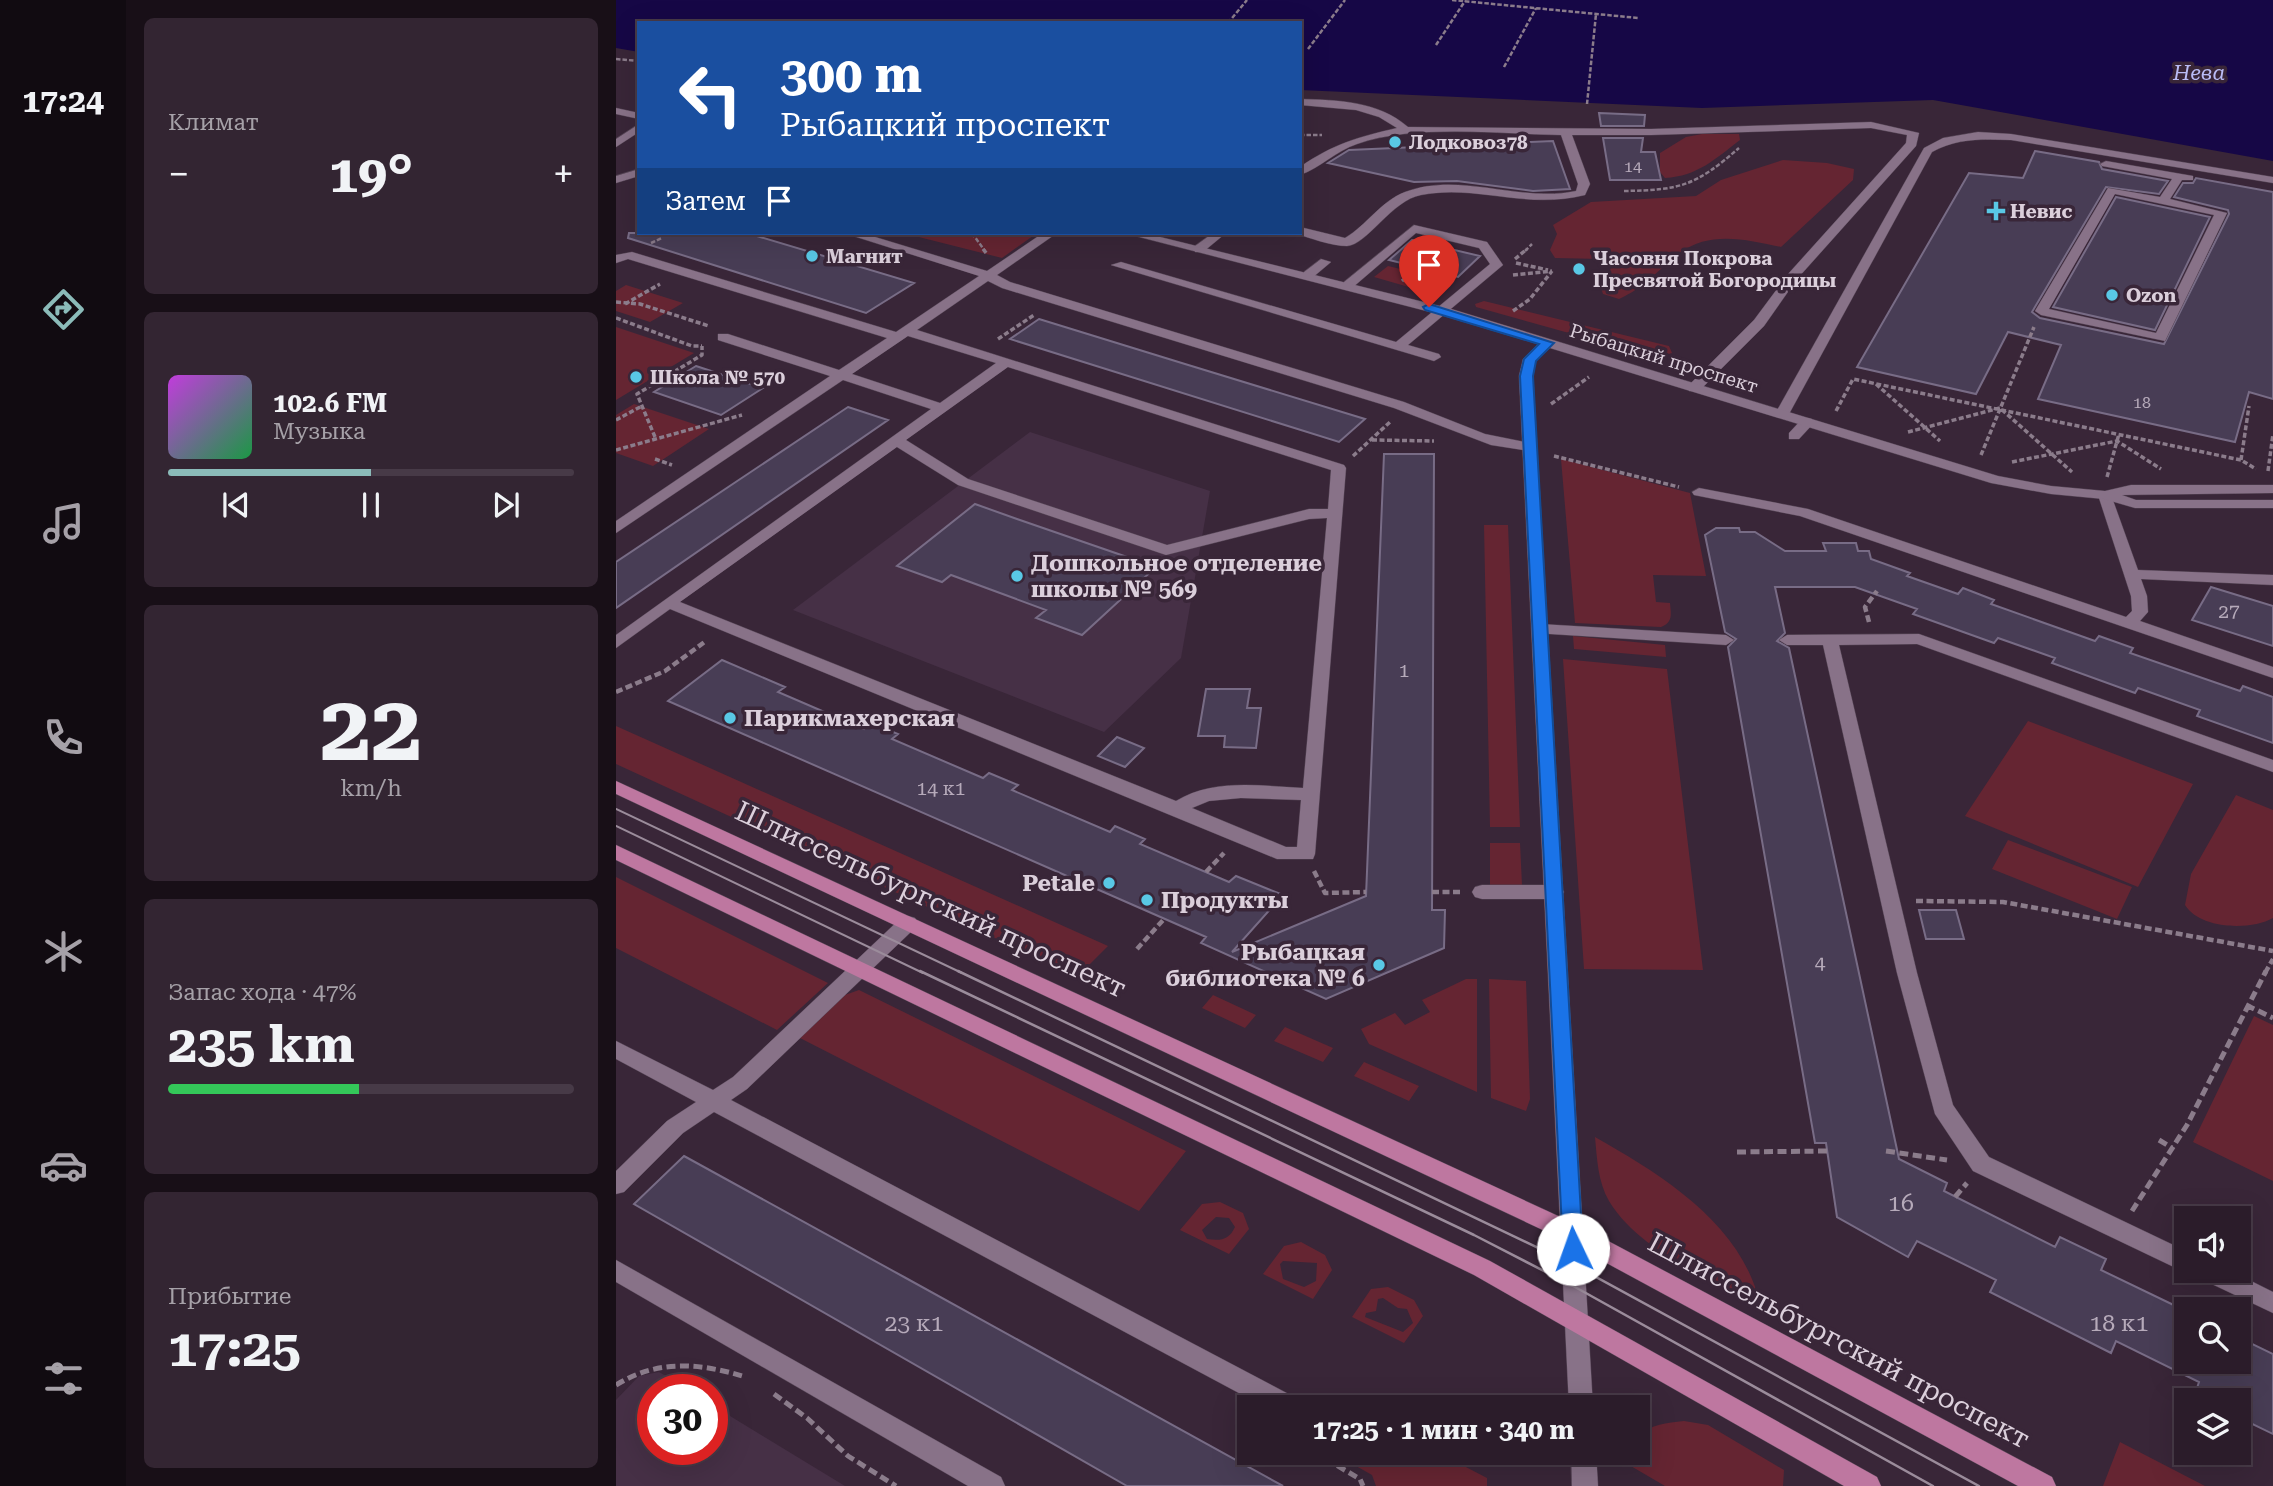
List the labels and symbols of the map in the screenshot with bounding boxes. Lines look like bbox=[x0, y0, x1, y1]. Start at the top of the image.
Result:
water label: Нева bbox=[2172, 61, 2225, 85]
place label: Лодковоз78 bbox=[1409, 131, 1528, 154]
marker: Лодковоз78 bbox=[1387, 134, 1403, 150]
house number: 14 bbox=[1624, 157, 1642, 176]
place label: Невис bbox=[2010, 200, 2073, 223]
marker: Невис bbox=[1988, 203, 2004, 219]
pin bbox=[1399, 235, 1459, 307]
place label: Магнит bbox=[826, 245, 903, 268]
place label: Часовня Покрова Пресвятой Богородицы bbox=[1593, 247, 1836, 292]
marker: Магнит bbox=[804, 248, 820, 264]
marker: Часовня Покрова Пресвятой Богородицы bbox=[1571, 261, 1587, 277]
place label: Ozon bbox=[2126, 284, 2176, 307]
marker: Ozon bbox=[2104, 287, 2120, 303]
street label: Рыбацкий проспект bbox=[1567, 319, 1761, 398]
place label: Школа № 570 bbox=[650, 366, 785, 389]
marker: Школа № 570 bbox=[628, 369, 644, 385]
house number: 18 bbox=[2133, 393, 2151, 412]
place label: Дошкольное отделение школы № 569 bbox=[1031, 550, 1322, 603]
marker: Дошкольное отделение школы № 569 bbox=[1009, 568, 1025, 584]
house number: 27 bbox=[2218, 600, 2240, 623]
house number: 1 bbox=[1399, 659, 1409, 682]
place label: Парикмахерская bbox=[744, 705, 955, 732]
marker: Парикмахерская bbox=[722, 710, 738, 726]
house number: 14 к1 bbox=[917, 777, 965, 800]
street label: Шлиссельбургский проспект bbox=[730, 794, 1131, 1005]
place label: Petale bbox=[1022, 870, 1095, 897]
marker: Petale bbox=[1101, 875, 1117, 891]
place label: Продукты bbox=[1161, 887, 1289, 914]
marker: Продукты bbox=[1139, 892, 1155, 908]
place label: Рыбацкая библиотека № 6 bbox=[1165, 939, 1365, 992]
house number: 4 bbox=[1815, 951, 1826, 974]
marker: Рыбацкая библиотека № 6 bbox=[1371, 957, 1387, 973]
house number: 16 bbox=[1888, 1190, 1914, 1217]
position arrow bbox=[1536, 1212, 1610, 1286]
street label: Шлиссельбургский проспект bbox=[1642, 1226, 2035, 1455]
house number: 23 к1 bbox=[884, 1310, 944, 1337]
house number: 18 к1 bbox=[2089, 1310, 2149, 1337]
speed limit sign: 30 bbox=[637, 1374, 728, 1465]

